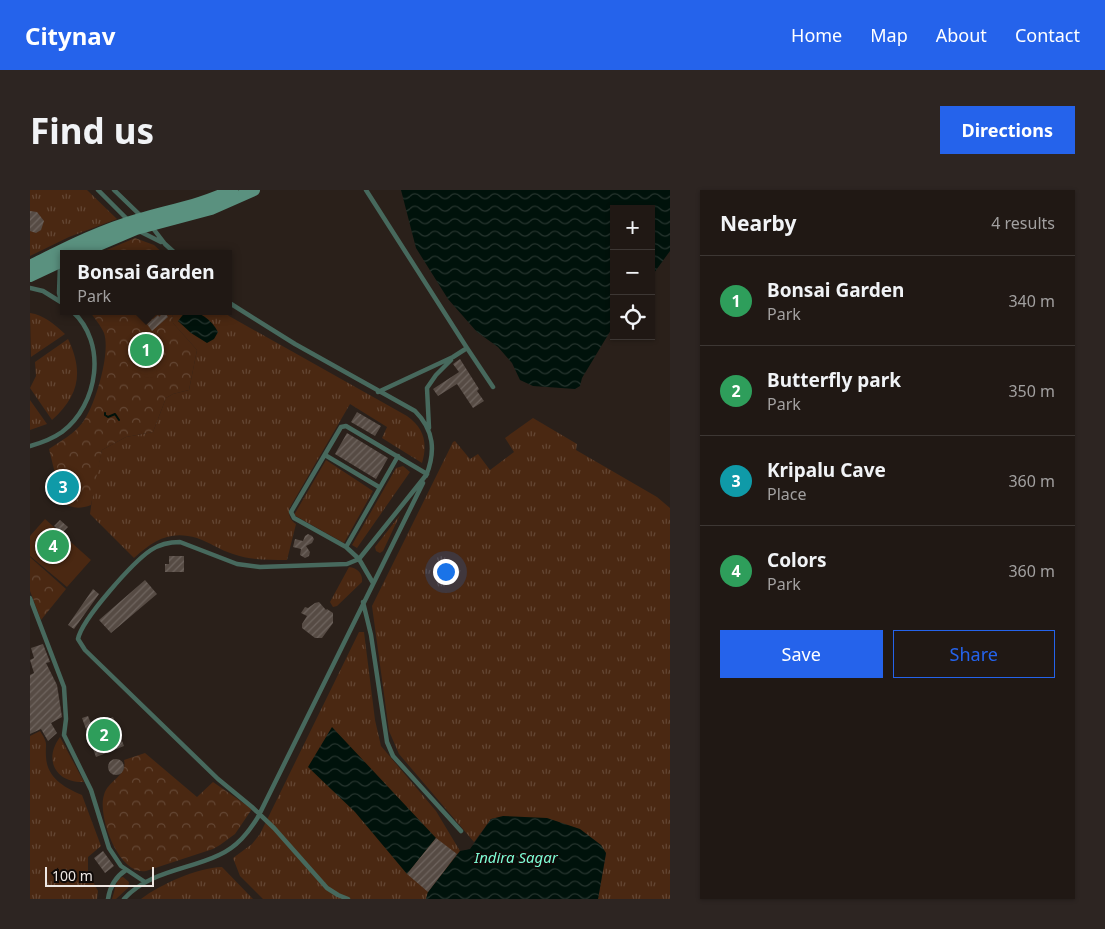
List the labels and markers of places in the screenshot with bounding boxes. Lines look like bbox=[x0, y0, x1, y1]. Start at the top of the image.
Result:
pin: 1 bbox=[130, 331, 162, 369]
pin: 3 bbox=[47, 468, 79, 506]
pin: 4 bbox=[37, 527, 69, 565]
pin: 2 bbox=[88, 716, 120, 754]

